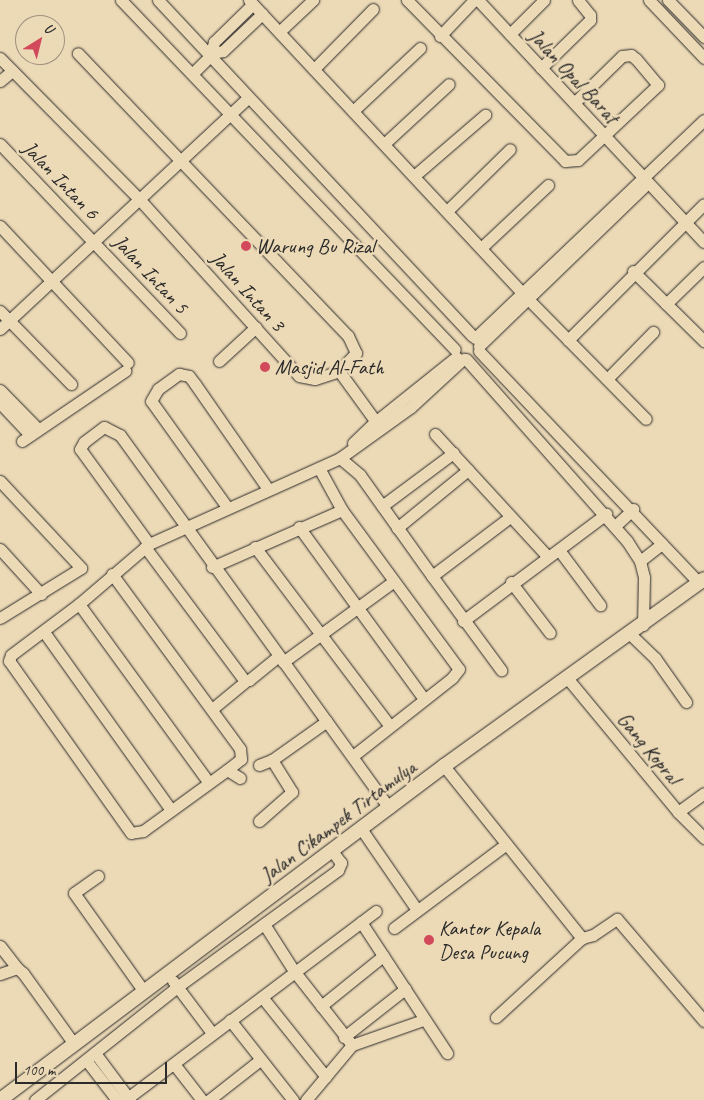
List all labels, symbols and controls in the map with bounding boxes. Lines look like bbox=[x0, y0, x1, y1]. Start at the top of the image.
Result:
north arrow bbox=[15, 15, 65, 65]
text: U bbox=[41, 19, 56, 37]
street label: Jalan Opal Barat bbox=[523, 23, 625, 129]
street label: Jalan Intan 6 bbox=[17, 135, 105, 225]
street label: Jalan Intan 5 bbox=[108, 229, 194, 319]
place label: Warung Bu Rizal bbox=[256, 233, 375, 259]
marker: Warung Bu Rizal bbox=[240, 240, 252, 252]
street label: Jalan Intan 3 bbox=[205, 246, 291, 336]
place label: Masjid Al-Fath bbox=[275, 354, 384, 380]
marker: Masjid Al-Fath bbox=[259, 361, 271, 373]
street label: Gang Kopral bbox=[612, 707, 686, 789]
street label: Jalan Cikampek Tirtamulya bbox=[255, 754, 421, 888]
place label: Kantor Kepala Desa Pucung bbox=[439, 915, 539, 965]
marker: Kantor Kepala Desa Pucung bbox=[423, 934, 435, 946]
scale bar bbox=[18, 1052, 170, 1084]
text: 100 m bbox=[23, 1061, 55, 1080]

